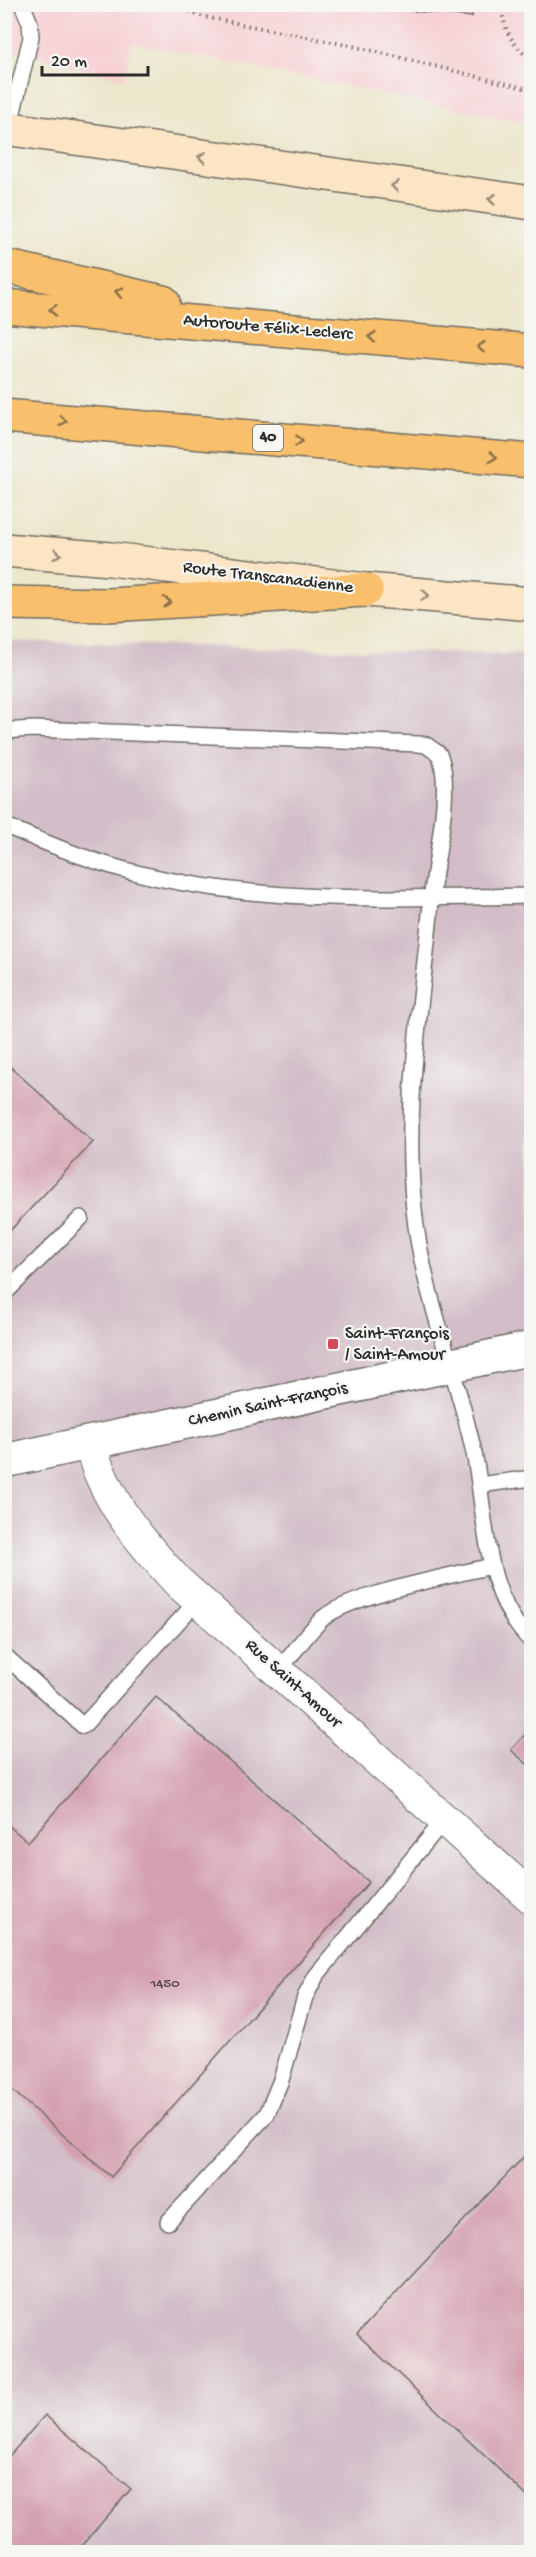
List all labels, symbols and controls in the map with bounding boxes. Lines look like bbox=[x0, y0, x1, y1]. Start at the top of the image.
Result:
scale bar bbox=[42, 39, 148, 77]
text: 20 m bbox=[51, 52, 87, 73]
one-way arrow bbox=[198, 152, 207, 164]
one-way arrow bbox=[391, 180, 400, 192]
one-way arrow bbox=[488, 193, 497, 206]
one-way arrow bbox=[114, 287, 124, 300]
one-way arrow bbox=[48, 304, 57, 317]
street label: Autoroute Félix-Leclerc bbox=[182, 310, 354, 346]
one-way arrow bbox=[368, 331, 377, 344]
one-way arrow bbox=[477, 340, 486, 353]
one-way arrow bbox=[58, 414, 67, 427]
road number: 40 bbox=[253, 425, 283, 451]
one-way arrow bbox=[294, 434, 304, 447]
one-way arrow bbox=[489, 450, 498, 463]
one-way arrow bbox=[53, 548, 62, 561]
street label: Route Transcanadienne bbox=[182, 557, 355, 599]
one-way arrow bbox=[420, 588, 429, 601]
one-way arrow bbox=[162, 596, 171, 609]
place label: Saint-François / Saint-Amour bbox=[345, 1324, 450, 1366]
marker: Saint-François / Saint-Amour bbox=[326, 1337, 340, 1351]
street label: Chemin Saint-François bbox=[187, 1378, 351, 1432]
street label: Rue Saint-Amour bbox=[240, 1635, 347, 1734]
house number: 1450 bbox=[149, 1975, 180, 1993]

